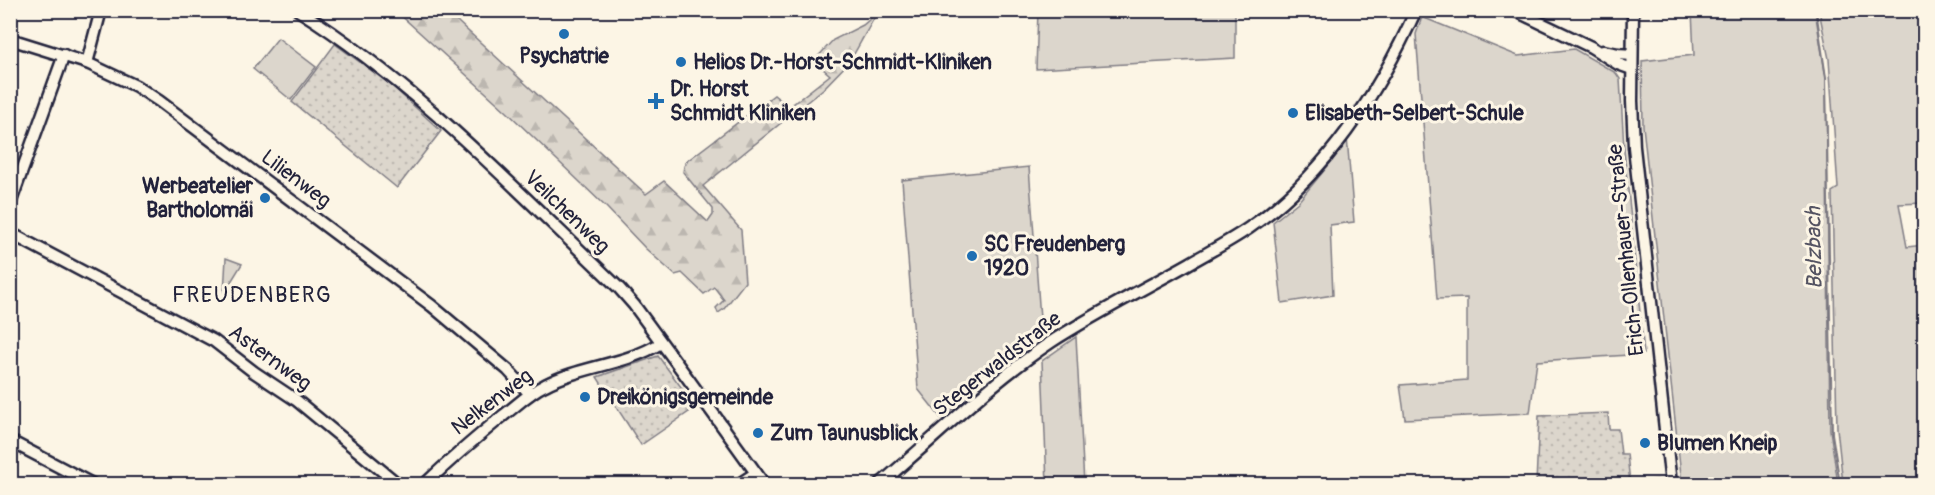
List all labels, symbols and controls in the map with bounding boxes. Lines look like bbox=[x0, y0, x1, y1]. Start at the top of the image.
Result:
marker: Psychatrie bbox=[557, 27, 571, 41]
place label: Psychatrie bbox=[519, 43, 609, 70]
place label: Helios Dr.-Horst-Schmidt-Kliniken bbox=[693, 49, 992, 76]
marker: Helios Dr.-Horst-Schmidt-Kliniken bbox=[674, 55, 688, 69]
place label: Dr. Horst Schmidt Kliniken bbox=[670, 76, 816, 127]
marker: Dr. Horst Schmidt Kliniken bbox=[647, 92, 665, 110]
place label: Elisabeth-Selbert-Schule bbox=[1305, 100, 1524, 127]
marker: Elisabeth-Selbert-Schule bbox=[1286, 106, 1300, 120]
street label: Erich-Ollenhauer-Straße bbox=[1601, 142, 1651, 357]
street label: Lilienweg bbox=[255, 144, 337, 214]
street label: Veilchenweg bbox=[518, 164, 616, 260]
place label: Werbeatelier Bartholomäi bbox=[142, 173, 253, 224]
marker: Werbeatelier Bartholomäi bbox=[258, 191, 272, 205]
water label: Belzbach bbox=[1799, 205, 1829, 290]
place label: SC Freudenberg 1920 bbox=[984, 231, 1126, 282]
marker: SC Freudenberg 1920 bbox=[965, 249, 979, 263]
district label: FREUDENBERG bbox=[172, 281, 332, 309]
street label: Stegerwaldstraße bbox=[927, 305, 1067, 423]
street label: Asternweg bbox=[223, 319, 317, 397]
street label: Nelkenweg bbox=[446, 363, 538, 441]
place label: Dreikönigsgemeinde bbox=[597, 384, 774, 411]
marker: Dreikönigsgemeinde bbox=[578, 390, 592, 404]
place label: Zum Taunusblick bbox=[770, 420, 918, 447]
marker: Zum Taunusblick bbox=[751, 426, 765, 440]
place label: Blumen Kneip bbox=[1657, 430, 1777, 457]
marker: Blumen Kneip bbox=[1638, 436, 1652, 450]

